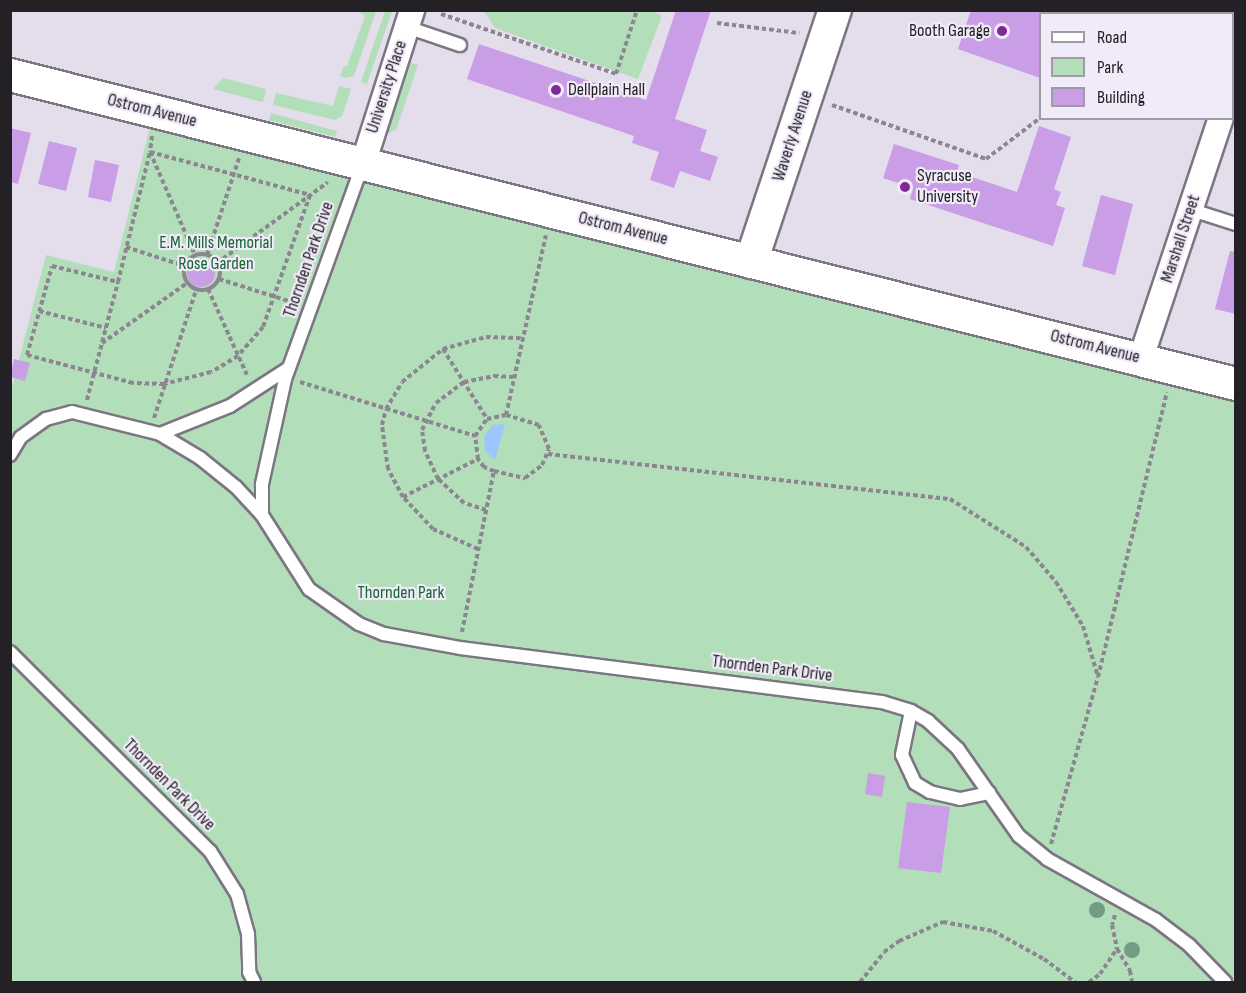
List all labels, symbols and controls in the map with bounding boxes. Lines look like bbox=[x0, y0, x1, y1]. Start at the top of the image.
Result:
legend bbox=[1039, 12, 1234, 120]
place label: Booth Garage bbox=[909, 20, 990, 42]
marker: Booth Garage bbox=[995, 24, 1009, 38]
text: Road bbox=[1097, 27, 1127, 48]
street label: University Place bbox=[362, 38, 412, 136]
text: Park bbox=[1097, 57, 1123, 78]
place label: Dellplain Hall bbox=[568, 79, 645, 101]
marker: Dellplain Hall bbox=[549, 83, 563, 97]
text: Building bbox=[1097, 87, 1145, 108]
street label: Waverly Avenue bbox=[768, 88, 818, 184]
street label: Ostrom Avenue bbox=[105, 89, 199, 133]
place label: Syracuse University bbox=[917, 166, 978, 208]
marker: Syracuse University bbox=[898, 180, 912, 194]
street label: Marshall Street bbox=[1157, 192, 1205, 286]
street label: Thornden Park Drive bbox=[279, 199, 339, 321]
street label: Ostrom Avenue bbox=[576, 207, 670, 251]
park label: E.M. Mills Memorial Rose Garden bbox=[159, 233, 273, 276]
street label: Ostrom Avenue bbox=[1048, 325, 1142, 369]
park label: Thornden Park bbox=[358, 582, 444, 604]
street label: Thornden Park Drive bbox=[711, 651, 833, 687]
street label: Thornden Park Drive bbox=[119, 735, 219, 835]

